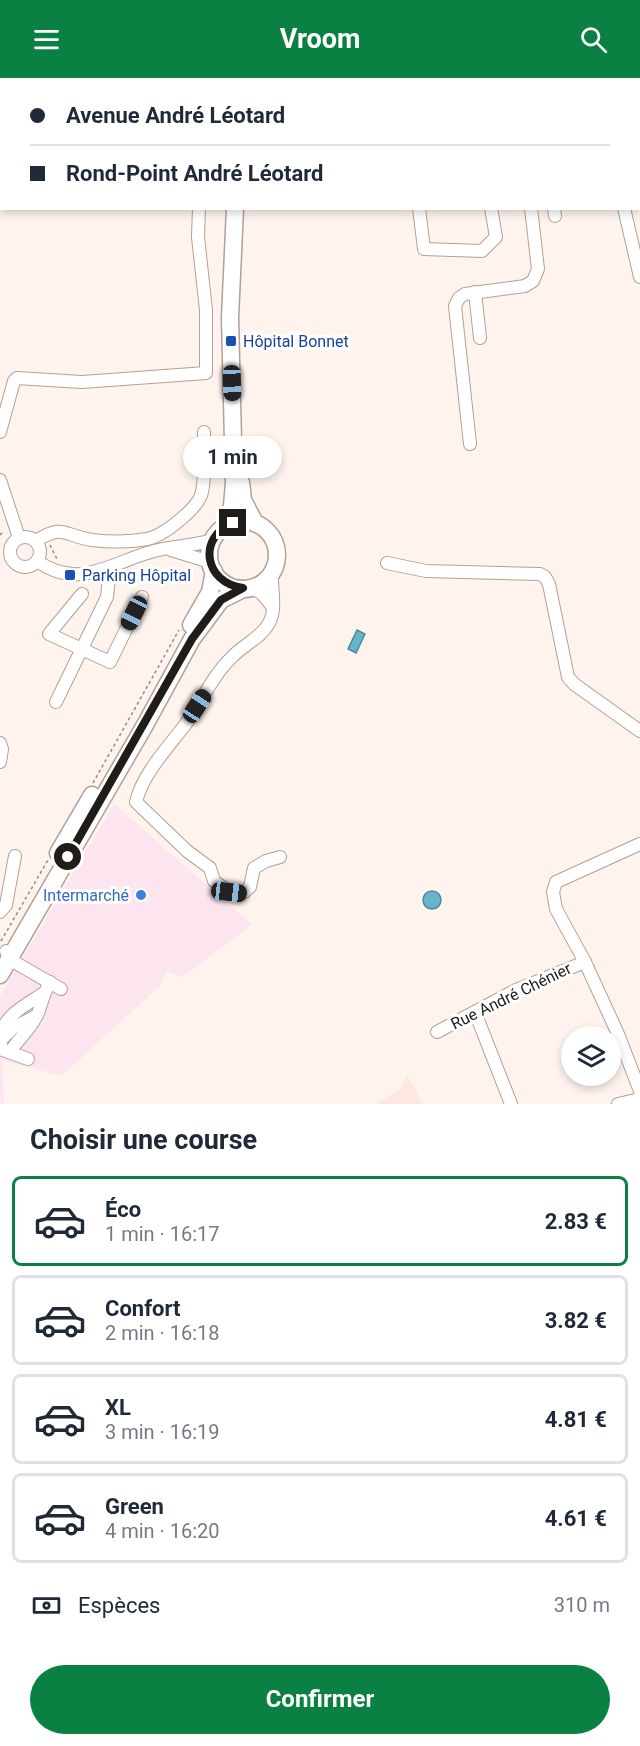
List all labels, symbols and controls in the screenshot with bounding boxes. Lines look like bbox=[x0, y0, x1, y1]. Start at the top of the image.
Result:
icon: menu bbox=[30, 23, 63, 56]
text: Vroom bbox=[280, 23, 360, 55]
icon: search bbox=[577, 23, 610, 56]
text: Avenue André Léotard bbox=[66, 103, 285, 128]
text: Rond-Point André Léotard bbox=[66, 161, 323, 186]
place label: Hôpital Bonnet bbox=[243, 332, 349, 351]
marker: Hôpital Bonnet bbox=[224, 334, 238, 348]
car bbox=[222, 365, 242, 401]
callout: 1 min bbox=[184, 436, 282, 478]
text: 1 min bbox=[207, 445, 258, 469]
route end bbox=[219, 509, 246, 536]
place label: Parking Hôpital bbox=[82, 566, 191, 585]
marker: Parking Hôpital bbox=[63, 568, 77, 582]
car bbox=[118, 593, 150, 633]
car bbox=[180, 686, 214, 726]
route start bbox=[54, 843, 81, 870]
car bbox=[210, 881, 248, 903]
place label: Intermarché bbox=[43, 886, 129, 905]
marker: Intermarché bbox=[134, 888, 148, 902]
street label: Rue André Chénier bbox=[448, 958, 575, 1033]
map controls bbox=[561, 1026, 621, 1086]
button: layers bbox=[561, 1026, 621, 1086]
text: Choisir une course bbox=[30, 1124, 257, 1156]
icon: car bbox=[33, 1194, 87, 1248]
text: Éco bbox=[105, 1197, 141, 1222]
text: 2.83 € bbox=[545, 1209, 607, 1234]
text: 1 min · 16:17 bbox=[105, 1222, 220, 1246]
icon: car bbox=[33, 1293, 87, 1347]
text: Confort bbox=[105, 1296, 180, 1321]
text: 3.82 € bbox=[545, 1308, 607, 1333]
text: 2 min · 16:18 bbox=[105, 1321, 220, 1345]
icon: car bbox=[33, 1392, 87, 1446]
text: XL bbox=[105, 1395, 131, 1420]
text: 4.81 € bbox=[545, 1407, 607, 1432]
text: 3 min · 16:19 bbox=[105, 1420, 220, 1444]
icon: car bbox=[33, 1491, 87, 1545]
text: Green bbox=[105, 1494, 164, 1519]
text: 4.61 € bbox=[545, 1506, 607, 1531]
text: 4 min · 16:20 bbox=[105, 1519, 220, 1543]
icon: cash bbox=[30, 1589, 63, 1622]
text: Espèces bbox=[78, 1593, 160, 1618]
text: 310 m bbox=[554, 1593, 610, 1617]
button: Confirmer bbox=[30, 1665, 610, 1734]

